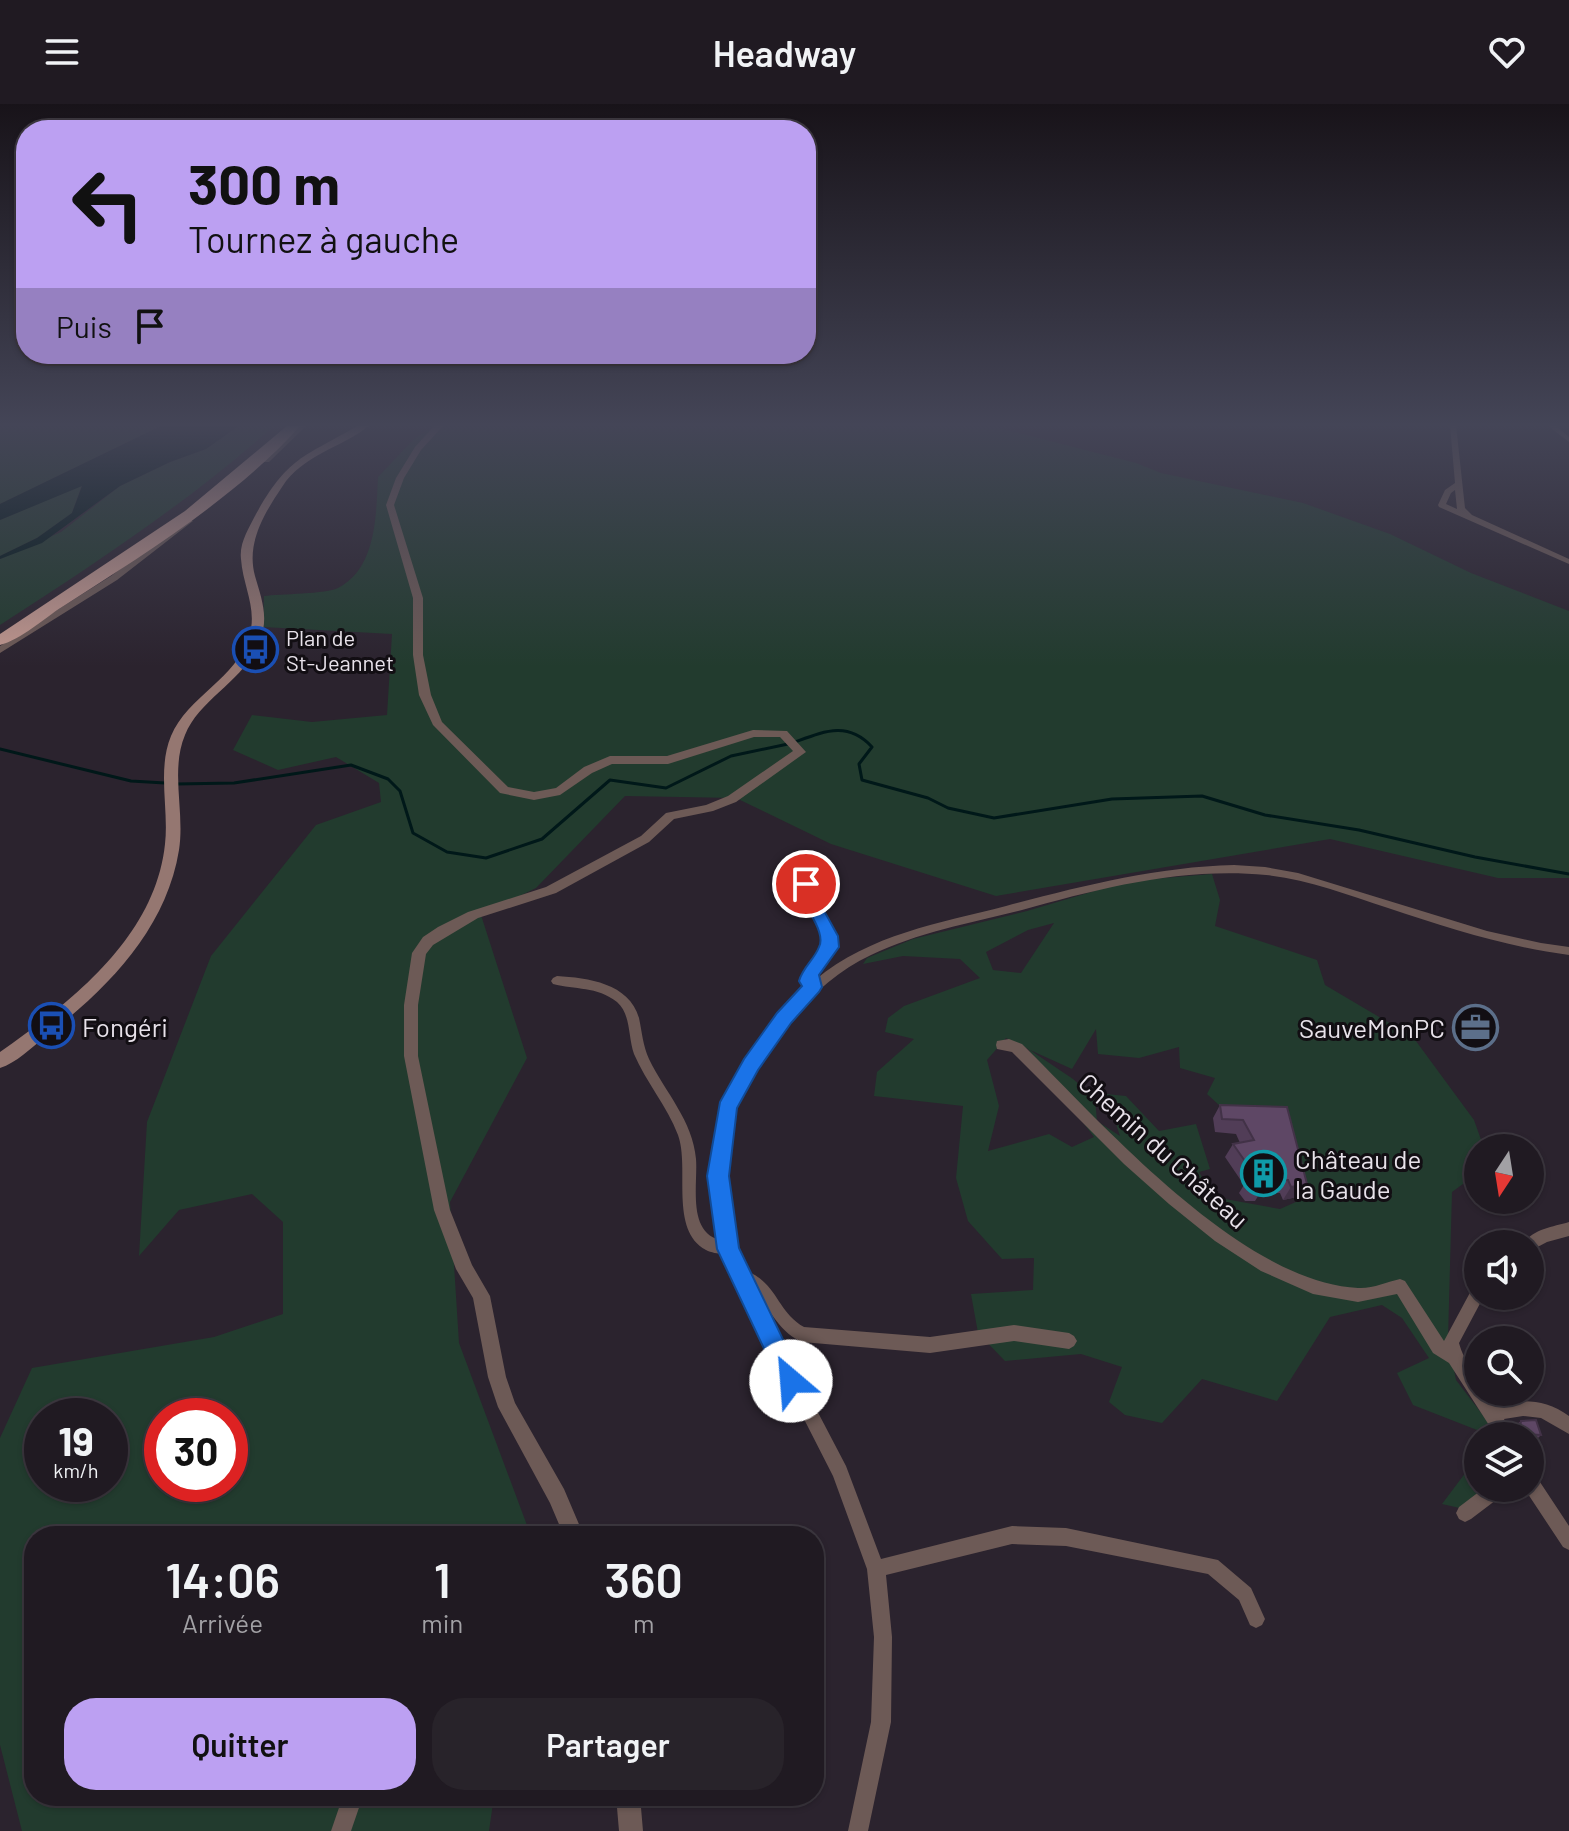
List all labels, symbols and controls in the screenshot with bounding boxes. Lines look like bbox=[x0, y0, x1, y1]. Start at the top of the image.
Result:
icon: menu bbox=[40, 30, 84, 74]
icon: heart bbox=[1485, 30, 1529, 74]
text: Headway bbox=[713, 31, 856, 74]
text: 300 m bbox=[188, 149, 340, 216]
icon: left bbox=[56, 152, 160, 256]
text: Tournez à gauche bbox=[188, 217, 459, 260]
icon: arrive bbox=[128, 304, 172, 348]
text: Puis bbox=[56, 308, 112, 344]
place label: Plan de St-Jeannet bbox=[286, 624, 394, 675]
bus stop icon: Plan de St-Jeannet bbox=[231, 626, 279, 674]
pin bbox=[772, 850, 840, 918]
icon: arrive bbox=[784, 862, 828, 906]
bus stop icon: Fongéri bbox=[27, 1002, 75, 1050]
office icon: SauveMonPC bbox=[1452, 1003, 1500, 1051]
place label: Fongéri bbox=[82, 1011, 168, 1042]
place label: SauveMonPC bbox=[1299, 1012, 1445, 1043]
street label: Chemin du Château bbox=[1073, 1066, 1255, 1234]
north arrow bbox=[1464, 1134, 1544, 1214]
map controls bbox=[1464, 1134, 1544, 1502]
place label: Château de la Gaude bbox=[1295, 1143, 1421, 1204]
building icon: Château de la Gaude bbox=[1240, 1149, 1288, 1197]
button: sound bbox=[1464, 1230, 1544, 1310]
button: search bbox=[1464, 1326, 1544, 1406]
position arrow bbox=[749, 1339, 833, 1423]
speed limit sign: 30 bbox=[144, 1398, 248, 1502]
text: 19 bbox=[58, 1416, 94, 1464]
button: layers bbox=[1464, 1422, 1544, 1502]
text: km/h bbox=[53, 1458, 99, 1482]
text: 14:06 bbox=[165, 1550, 280, 1608]
text: 1 bbox=[434, 1550, 451, 1608]
text: 360 bbox=[605, 1550, 683, 1608]
text: Arrivée bbox=[182, 1607, 263, 1638]
text: min bbox=[421, 1607, 463, 1638]
text: m bbox=[633, 1607, 654, 1638]
button: Quitter bbox=[64, 1698, 416, 1790]
button: Partager bbox=[432, 1698, 784, 1790]

